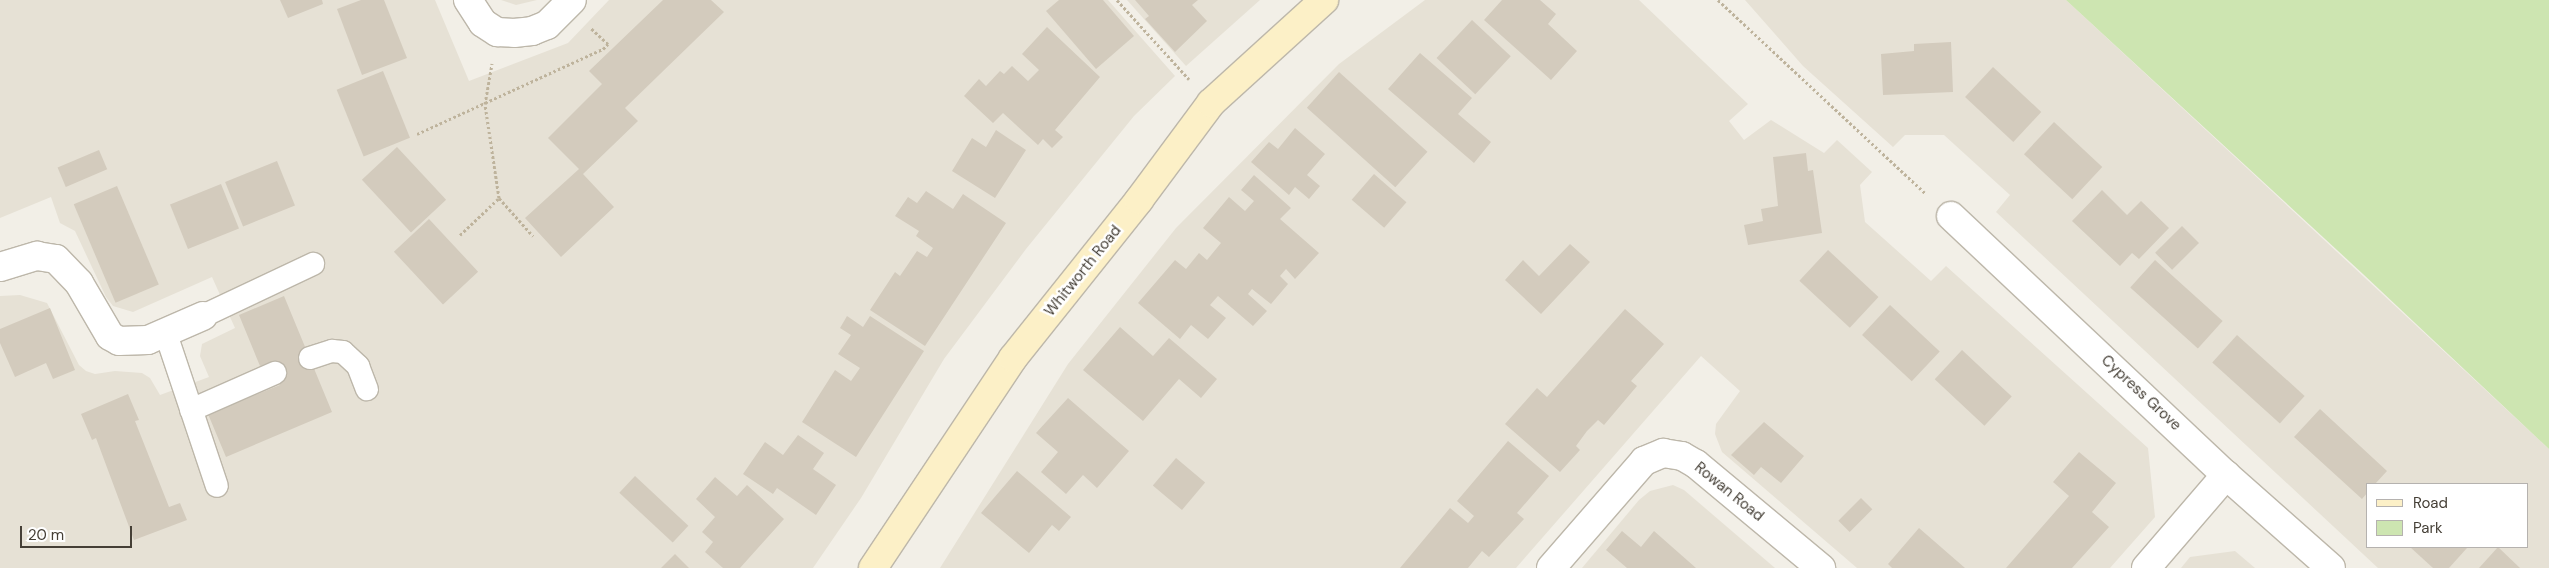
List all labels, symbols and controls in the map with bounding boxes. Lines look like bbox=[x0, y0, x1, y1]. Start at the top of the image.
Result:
street label: Whitworth Road bbox=[1041, 222, 1125, 320]
street label: Cypress Grove bbox=[2097, 351, 2185, 435]
street label: Rowan Road bbox=[1691, 459, 1767, 525]
legend bbox=[2366, 483, 2529, 548]
text: Road bbox=[2413, 493, 2448, 513]
scale bar bbox=[22, 516, 135, 548]
text: Park bbox=[2413, 518, 2443, 538]
text: 20 m bbox=[28, 525, 64, 545]

